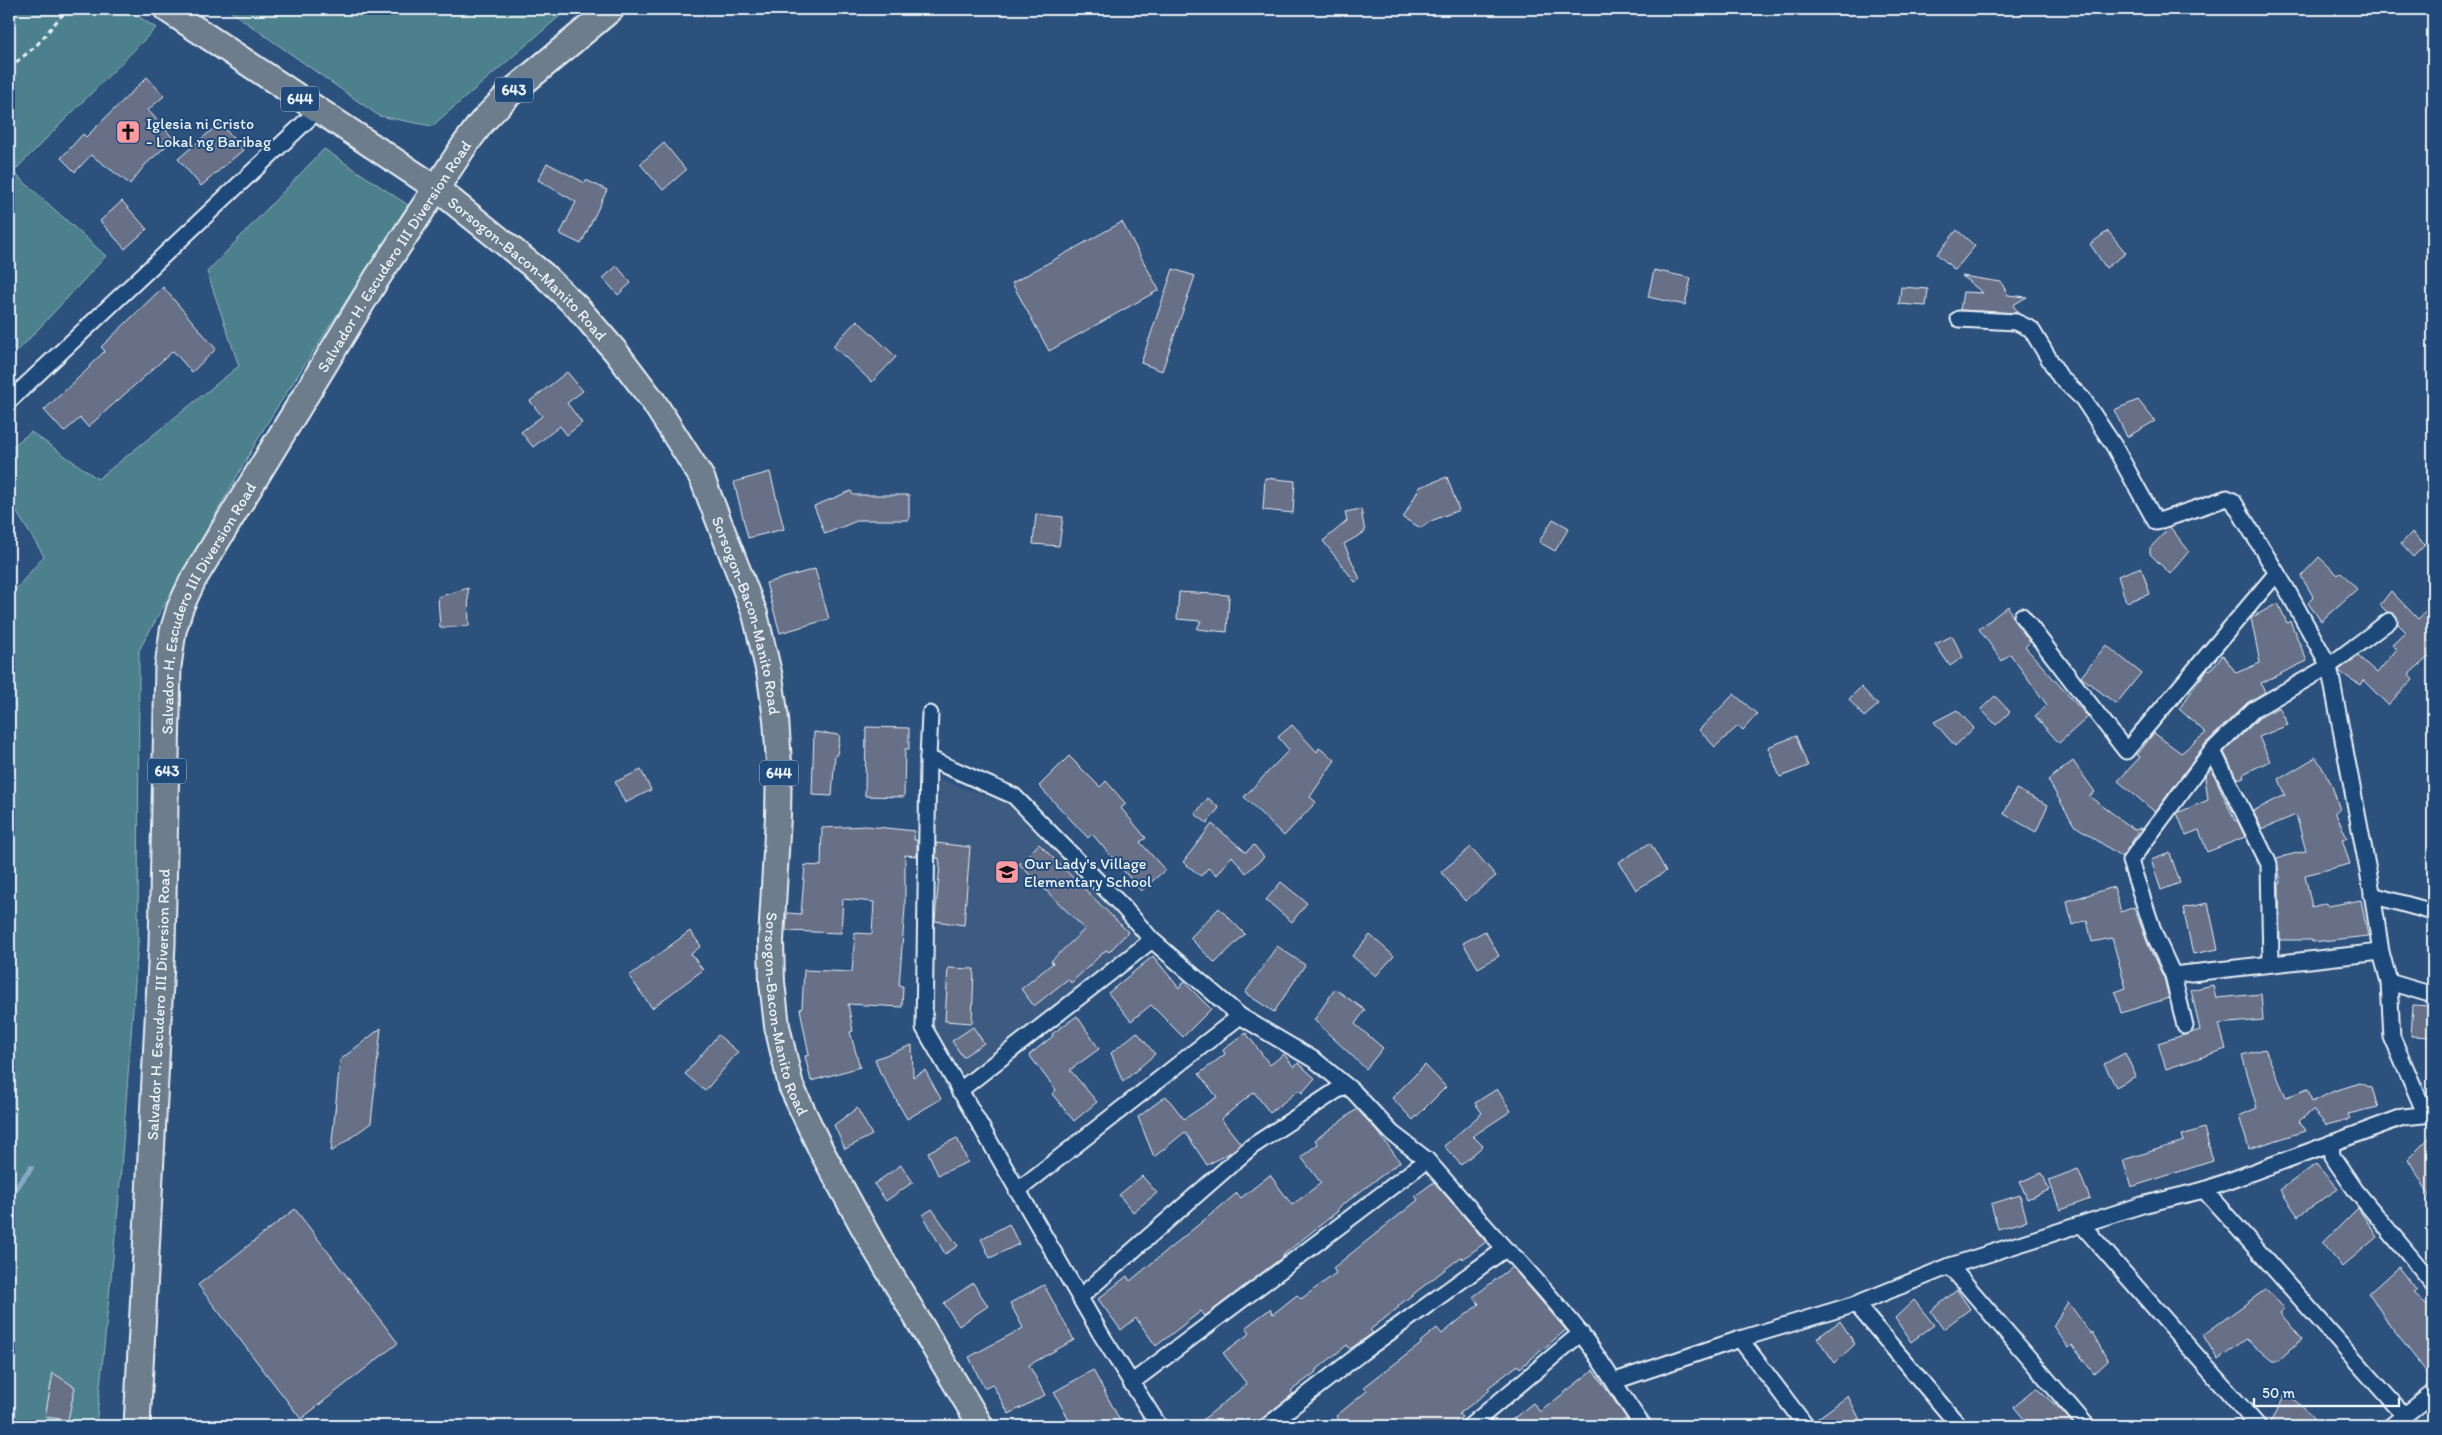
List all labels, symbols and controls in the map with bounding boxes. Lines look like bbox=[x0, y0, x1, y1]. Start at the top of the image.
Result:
road number: 643 bbox=[495, 78, 533, 102]
road number: 644 bbox=[281, 86, 319, 112]
place label: Iglesia ni Cristo - Lokal ng Baribag bbox=[146, 114, 272, 151]
church icon: Iglesia ni Cristo - Lokal ng Baribag bbox=[115, 119, 141, 145]
street label: Salvador H. Escudero III Diversion Road bbox=[312, 136, 475, 376]
street label: Sorsogon-Bacon-Manito Road bbox=[444, 192, 611, 344]
street label: Salvador H. Escudero III Diversion Road bbox=[157, 478, 260, 735]
street label: Sorsogon-Bacon-Manito Road bbox=[708, 513, 785, 716]
road number: 643 bbox=[148, 758, 186, 784]
road number: 644 bbox=[760, 760, 798, 786]
place label: Our Lady's Village Elementary School bbox=[1024, 854, 1152, 891]
school or university icon: Our Lady's Village Elementary School bbox=[994, 859, 1020, 885]
street label: Salvador H. Escudero III Diversion Road bbox=[142, 868, 173, 1141]
street label: Sorsogon-Bacon-Manito Road bbox=[761, 912, 813, 1119]
scale bar bbox=[2254, 1375, 2400, 1407]
text: 50 m bbox=[2262, 1384, 2295, 1402]

